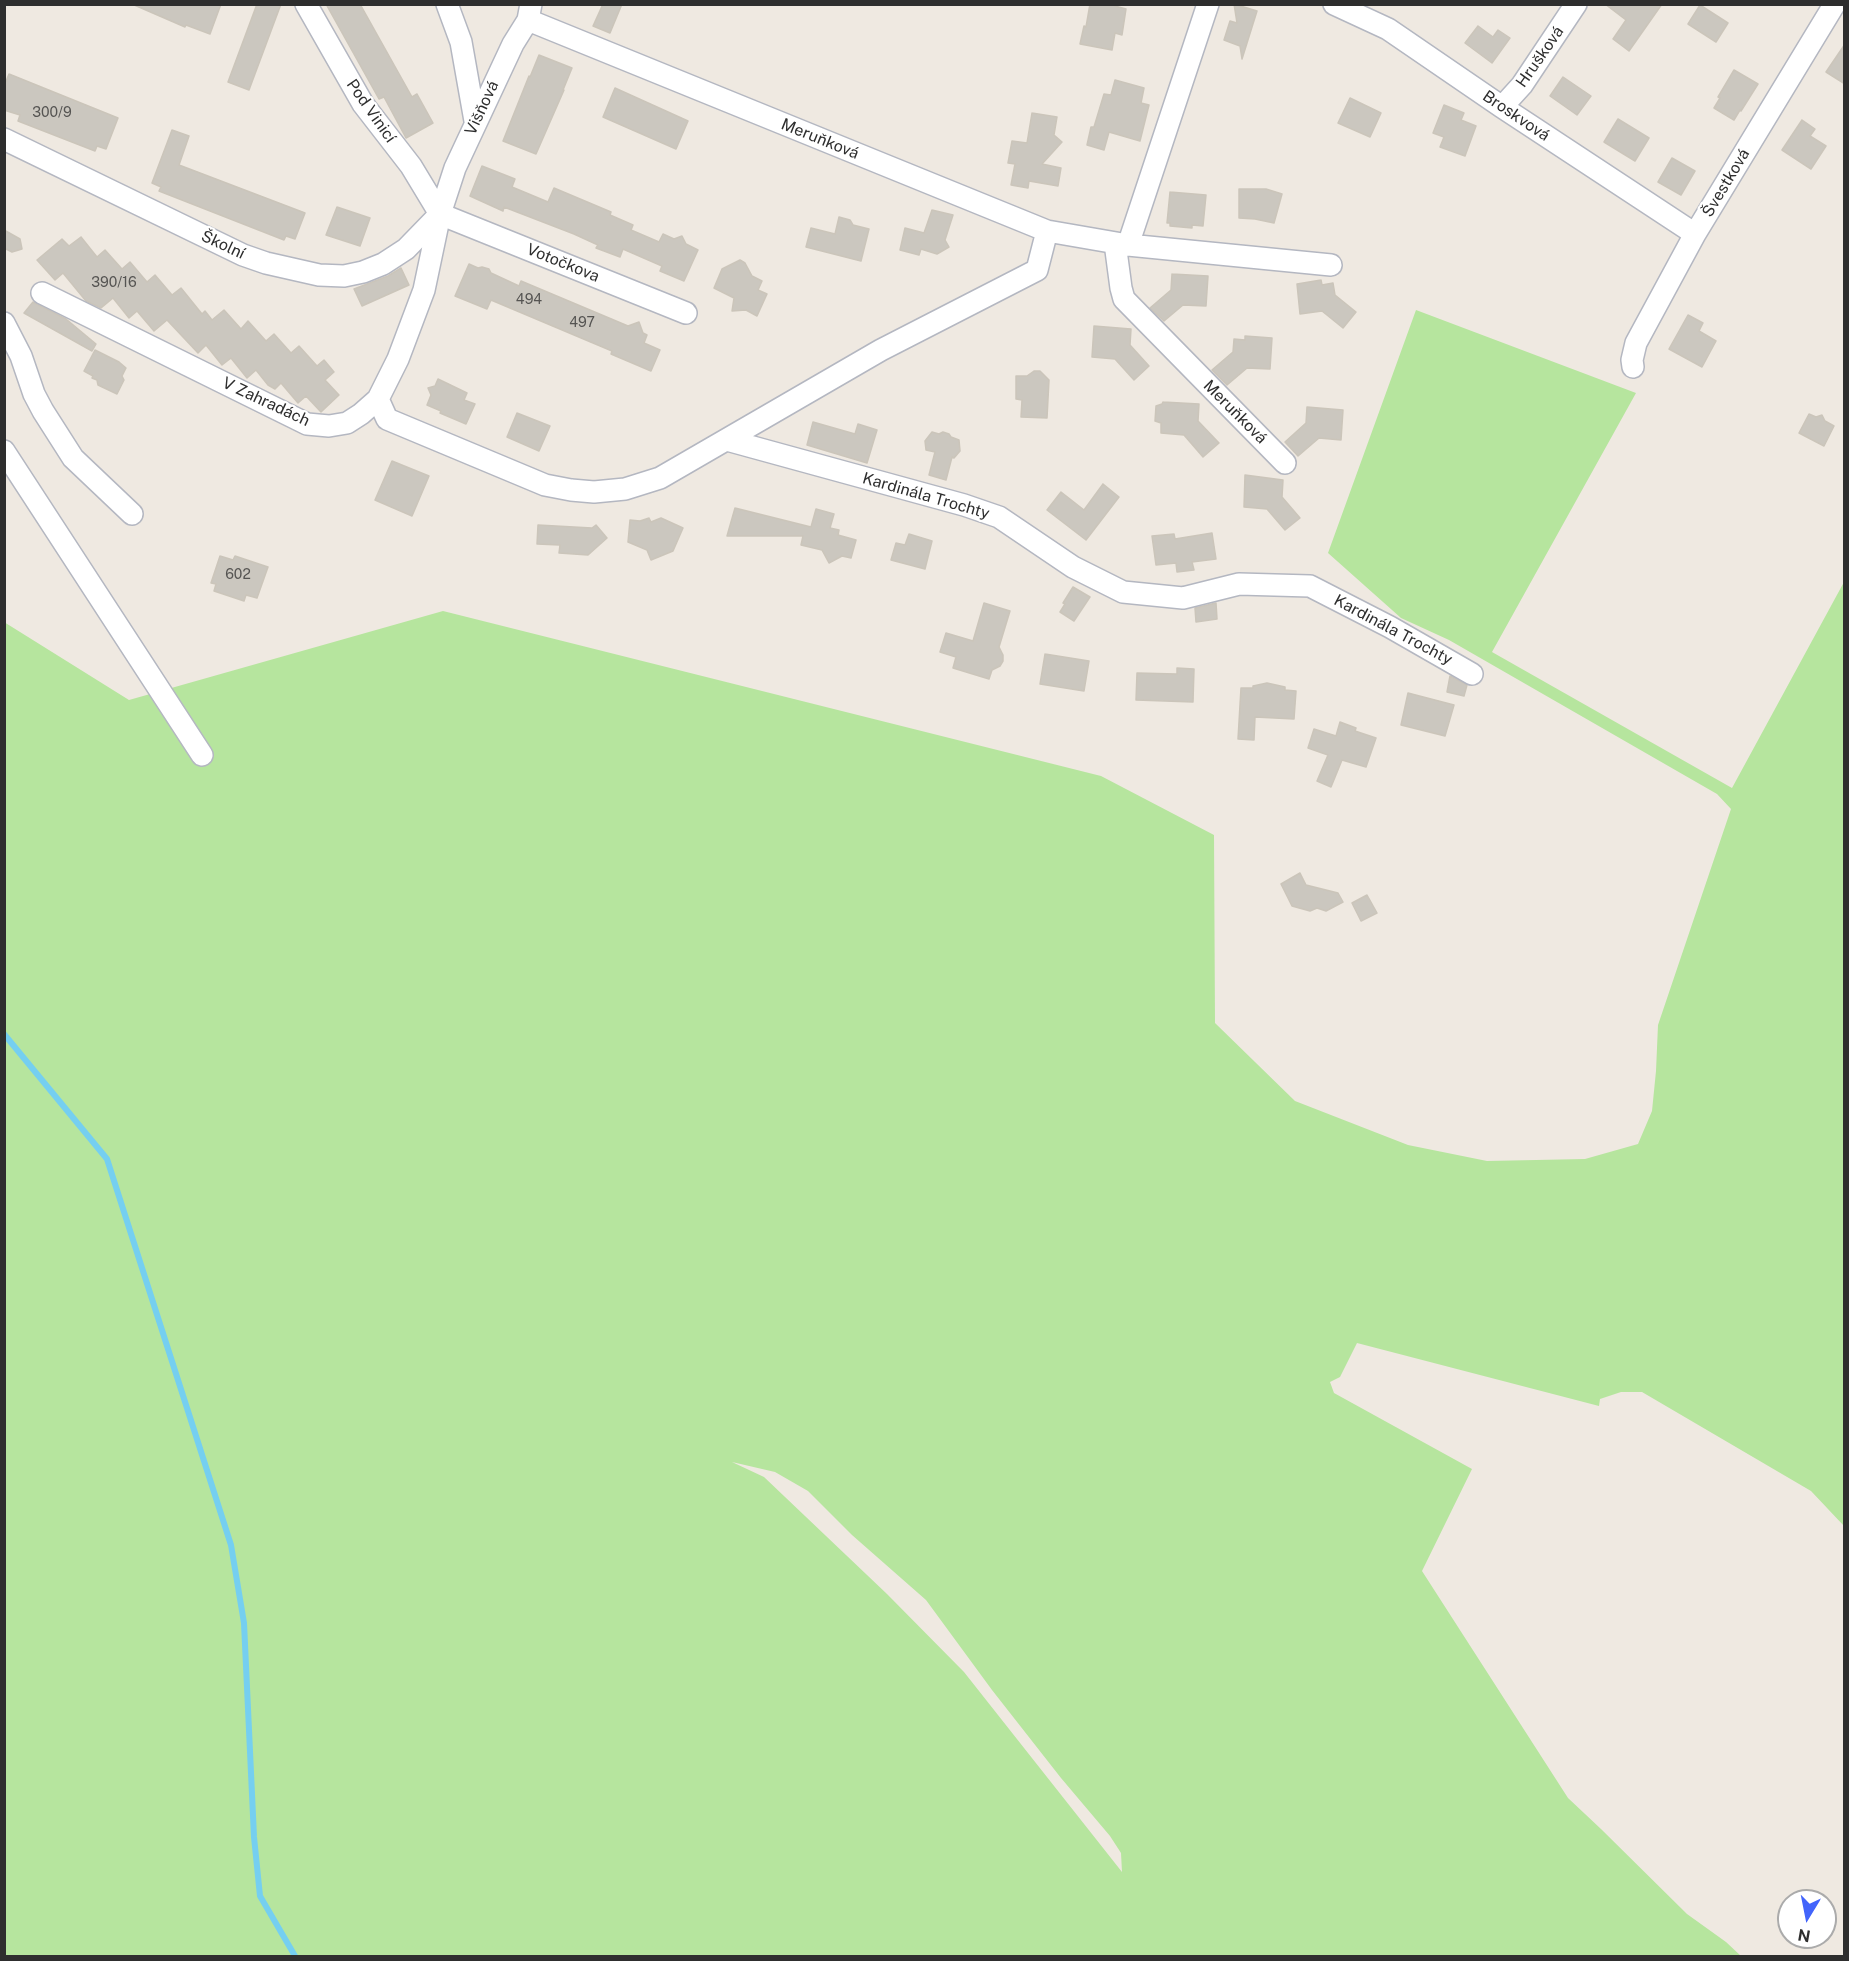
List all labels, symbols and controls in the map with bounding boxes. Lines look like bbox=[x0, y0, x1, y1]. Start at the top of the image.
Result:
street label: Hrušková bbox=[1512, 23, 1568, 91]
street label: Pod Vinicí bbox=[342, 76, 400, 146]
street label: Višňová bbox=[461, 78, 503, 138]
street label: Broskvová bbox=[1479, 87, 1553, 145]
house number: 300/9 bbox=[32, 105, 72, 121]
street label: Meruňková bbox=[778, 115, 862, 163]
street label: Švestková bbox=[1698, 145, 1754, 221]
street label: Školní bbox=[198, 227, 248, 263]
street label: Votočkova bbox=[524, 240, 602, 286]
house number: 390/16 bbox=[91, 275, 137, 291]
house number: 494 bbox=[516, 292, 542, 308]
house number: 497 bbox=[569, 315, 595, 331]
street label: V Zahradách bbox=[219, 373, 313, 431]
street label: Meruňková bbox=[1199, 376, 1271, 448]
street label: Kardinála Trochty bbox=[860, 469, 992, 523]
house number: 602 bbox=[225, 567, 251, 583]
street label: Kardinála Trochty bbox=[1330, 591, 1456, 669]
north arrow bbox=[1777, 1889, 1837, 1949]
text: N bbox=[1796, 1925, 1812, 1946]

